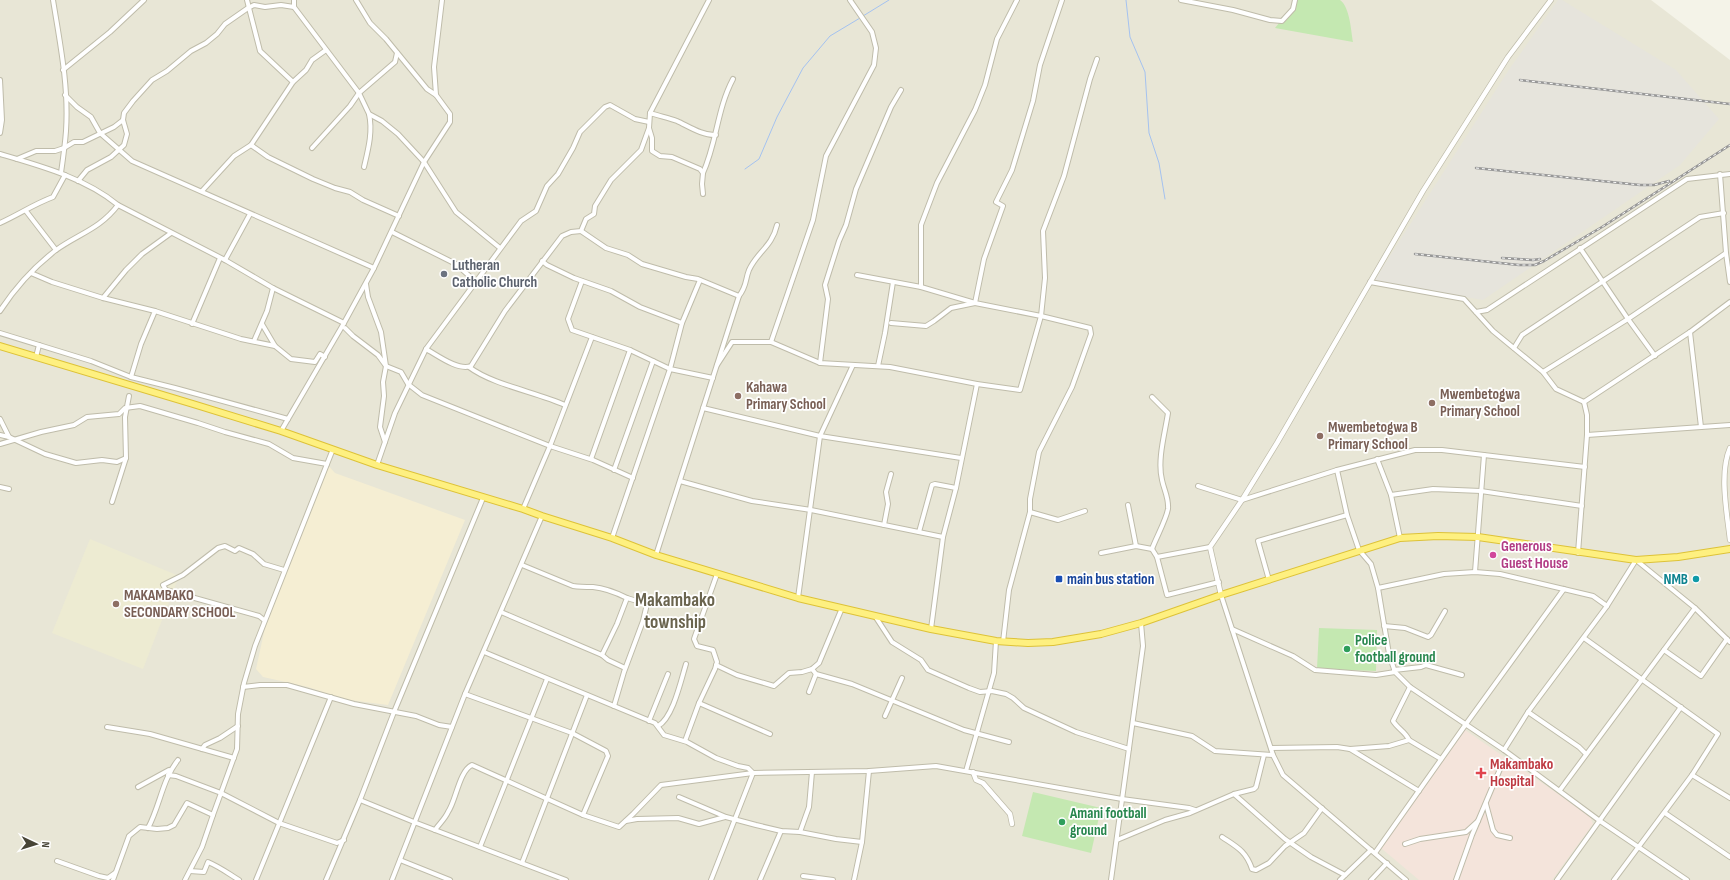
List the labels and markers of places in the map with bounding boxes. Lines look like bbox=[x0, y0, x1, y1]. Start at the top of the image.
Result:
place label: Lutheran Catholic Church bbox=[452, 256, 537, 292]
marker: Lutheran Catholic Church bbox=[439, 269, 449, 279]
place label: Kahawa Primary School bbox=[746, 378, 826, 414]
place label: Mwembetogwa Primary School bbox=[1440, 385, 1520, 421]
marker: Kahawa Primary School bbox=[733, 391, 743, 401]
marker: Mwembetogwa Primary School bbox=[1427, 398, 1437, 408]
place label: Mwembetogwa B Primary School bbox=[1328, 418, 1418, 454]
marker: Mwembetogwa B Primary School bbox=[1315, 431, 1325, 441]
place label: Generous Guest House bbox=[1501, 537, 1568, 573]
marker: Generous Guest House bbox=[1488, 550, 1498, 560]
place label: main bus station bbox=[1067, 570, 1154, 589]
place label: NMB bbox=[1663, 570, 1688, 589]
marker: main bus station bbox=[1054, 574, 1064, 584]
marker: NMB bbox=[1691, 574, 1701, 584]
place label: MAKAMBAKO SECONDARY SCHOOL bbox=[124, 586, 235, 622]
marker: MAKAMBAKO SECONDARY SCHOOL bbox=[111, 599, 121, 609]
place label: Police football ground bbox=[1355, 631, 1436, 667]
marker: Police football ground bbox=[1342, 644, 1352, 654]
place label: Makambako Hospital bbox=[1490, 755, 1553, 791]
marker: Makambako Hospital bbox=[1475, 767, 1487, 779]
place label: Amani football ground bbox=[1069, 804, 1147, 840]
marker: Amani football ground bbox=[1057, 817, 1067, 827]

